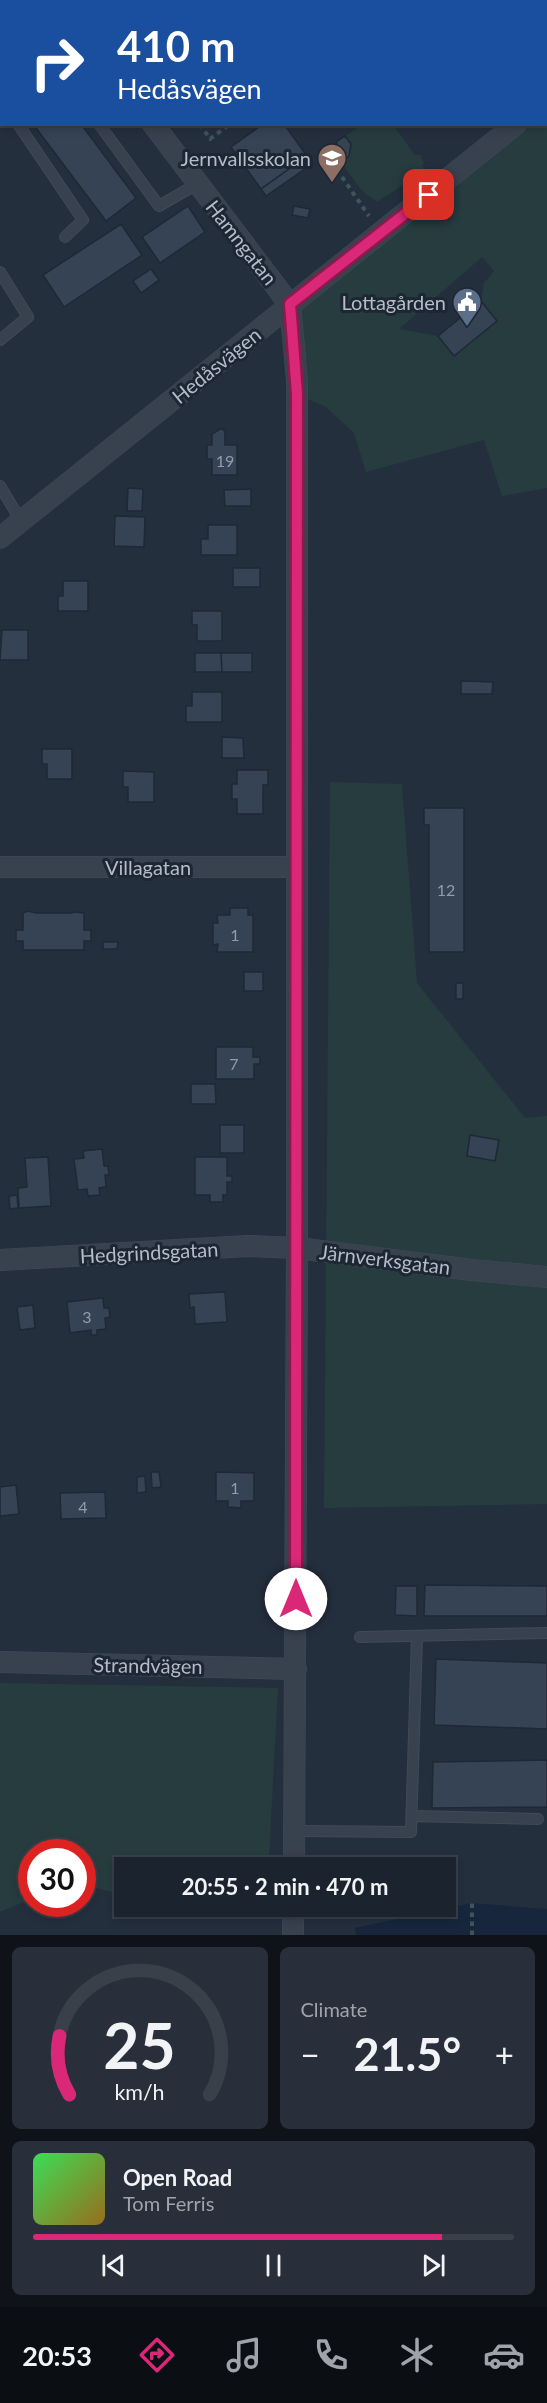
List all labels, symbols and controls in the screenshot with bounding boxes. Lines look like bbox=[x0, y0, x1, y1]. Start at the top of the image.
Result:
text: 410 m bbox=[117, 21, 235, 71]
icon: right bbox=[18, 24, 96, 102]
text: Hedåsvägen bbox=[117, 72, 262, 105]
school or university icon: Jernvallsskolan bbox=[316, 142, 348, 184]
place label: Jernvallsskolan bbox=[181, 146, 311, 170]
pin bbox=[403, 169, 454, 220]
icon: arrive bbox=[412, 178, 445, 211]
street label: Hamngatan bbox=[201, 195, 283, 289]
public building icon: Lottagården bbox=[451, 286, 483, 328]
place label: Lottagården bbox=[342, 290, 446, 314]
street label: Hedåsvägen bbox=[167, 322, 265, 408]
house number: 19 bbox=[216, 451, 234, 470]
street label: Villagatan bbox=[105, 855, 191, 879]
house number: 12 bbox=[437, 880, 455, 899]
house number: 1 bbox=[230, 925, 240, 944]
house number: 7 bbox=[229, 1054, 239, 1073]
street label: Hedgrindsgatan bbox=[79, 1236, 219, 1268]
street label: Järnverksgatan bbox=[318, 1239, 452, 1279]
house number: 3 bbox=[82, 1307, 92, 1326]
house number: 1 bbox=[230, 1478, 240, 1497]
house number: 4 bbox=[78, 1497, 88, 1516]
position arrow bbox=[264, 1567, 328, 1631]
street label: Strandvägen bbox=[93, 1652, 203, 1678]
speed limit sign: 30 bbox=[18, 1839, 96, 1917]
text: 20:55 · 2 min · 470 m bbox=[182, 1873, 388, 1900]
text: Climate bbox=[301, 1997, 367, 2021]
text: 25 bbox=[104, 2007, 176, 2082]
text: 21.5° bbox=[353, 2027, 461, 2081]
text: − bbox=[301, 2034, 320, 2074]
text: + bbox=[495, 2034, 514, 2074]
text: km/h bbox=[115, 2079, 165, 2105]
text: Open Road bbox=[123, 2164, 232, 2191]
text: Tom Ferris bbox=[123, 2191, 214, 2215]
icon: previous bbox=[97, 2249, 130, 2282]
icon: pause bbox=[257, 2249, 290, 2282]
icon: next bbox=[417, 2249, 450, 2282]
icon: directions bbox=[136, 2334, 178, 2376]
icon: music bbox=[223, 2334, 265, 2376]
icon: phone bbox=[310, 2334, 352, 2376]
icon: climate bbox=[396, 2334, 438, 2376]
icon: car bbox=[483, 2334, 525, 2376]
text: 20:53 bbox=[22, 2339, 92, 2372]

